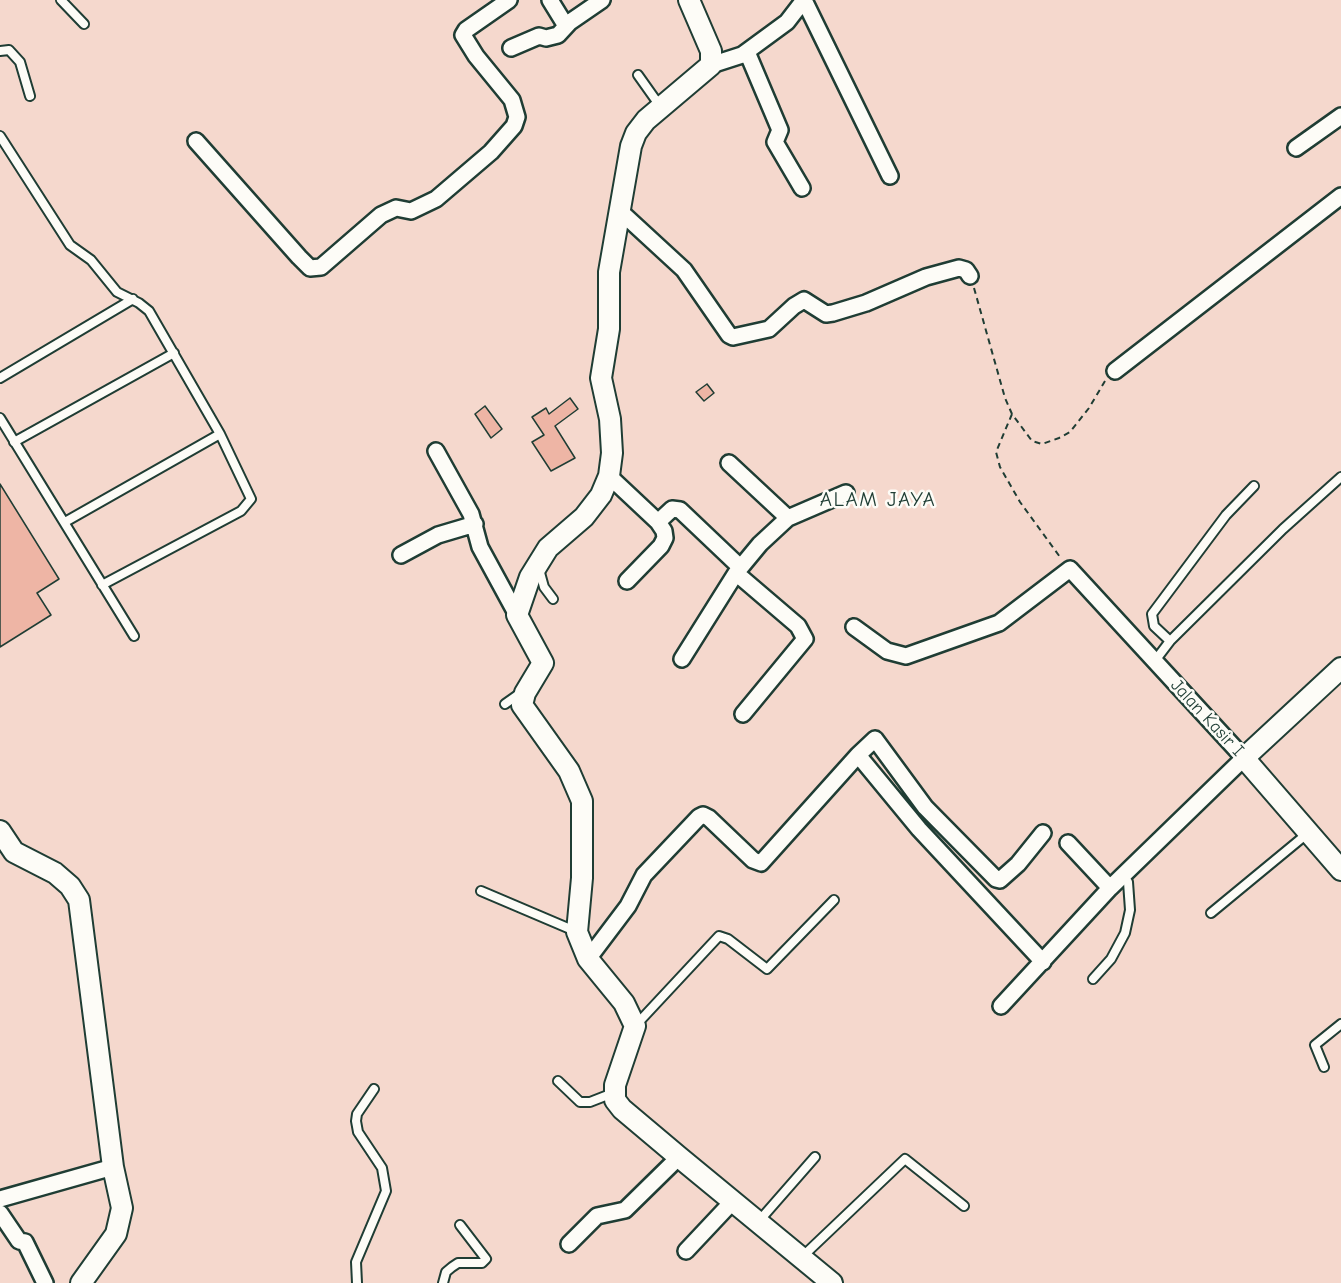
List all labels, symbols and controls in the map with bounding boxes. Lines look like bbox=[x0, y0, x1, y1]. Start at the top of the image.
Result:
district label: ALAM JAYA bbox=[820, 487, 936, 513]
street label: Jalan Kasir I bbox=[1166, 675, 1248, 761]

